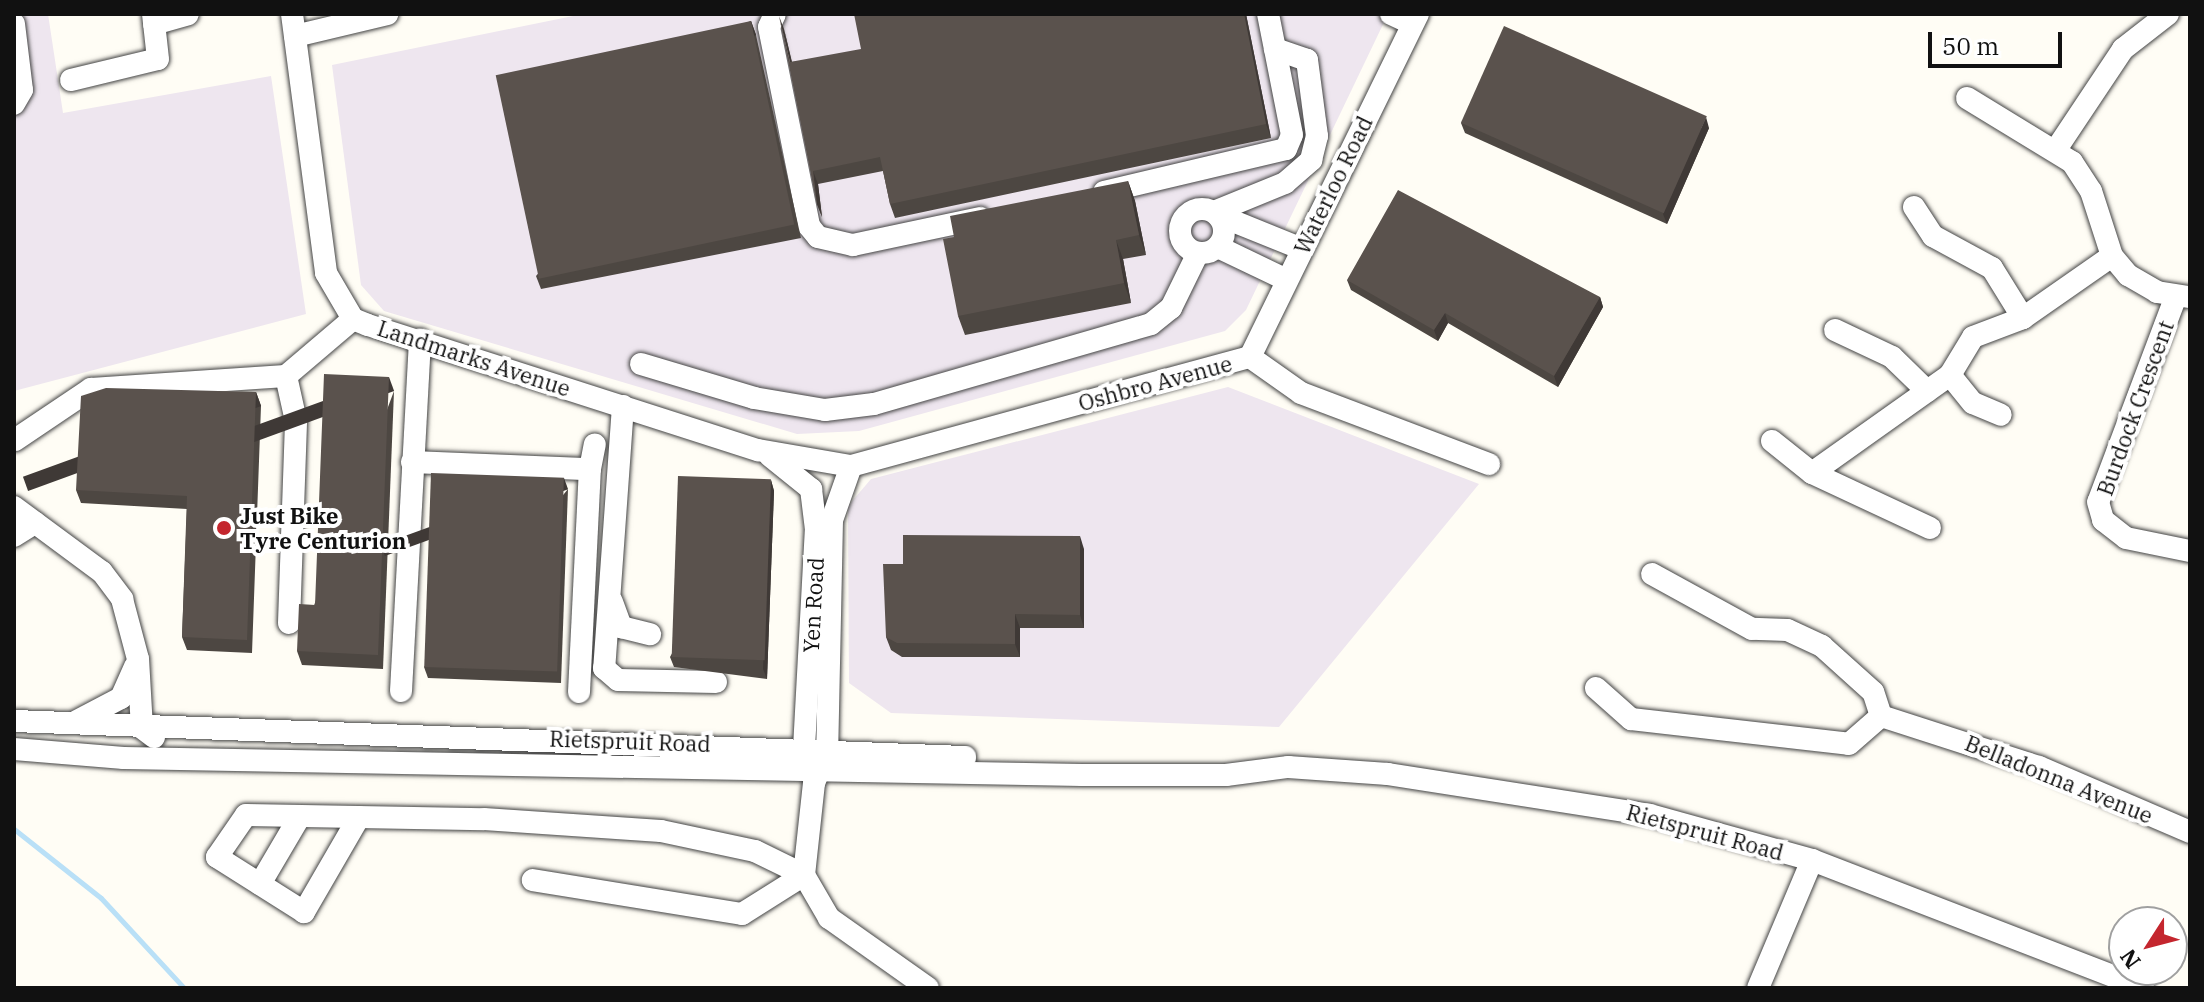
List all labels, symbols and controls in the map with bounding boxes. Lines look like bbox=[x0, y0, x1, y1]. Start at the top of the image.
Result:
scale bar bbox=[1932, 16, 2066, 66]
text: 50 m bbox=[1942, 30, 1999, 62]
street label: Waterloo Road bbox=[1288, 112, 1378, 258]
street label: Landmarks Avenue bbox=[374, 314, 574, 402]
street label: Burdock Crescent bbox=[2091, 317, 2179, 499]
street label: Oshbro Avenue bbox=[1075, 350, 1235, 416]
place label: Just Bike Tyre Centurion bbox=[240, 502, 406, 554]
marker: Just Bike Tyre Centurion bbox=[215, 519, 233, 537]
street label: Yen Road bbox=[797, 556, 829, 654]
street label: Rietspruit Road bbox=[549, 725, 711, 757]
street label: Belladonna Avenue bbox=[1961, 729, 2157, 829]
street label: Rietspruit Road bbox=[1624, 798, 1786, 866]
north arrow bbox=[2108, 906, 2188, 986]
text: N bbox=[2113, 944, 2147, 975]

